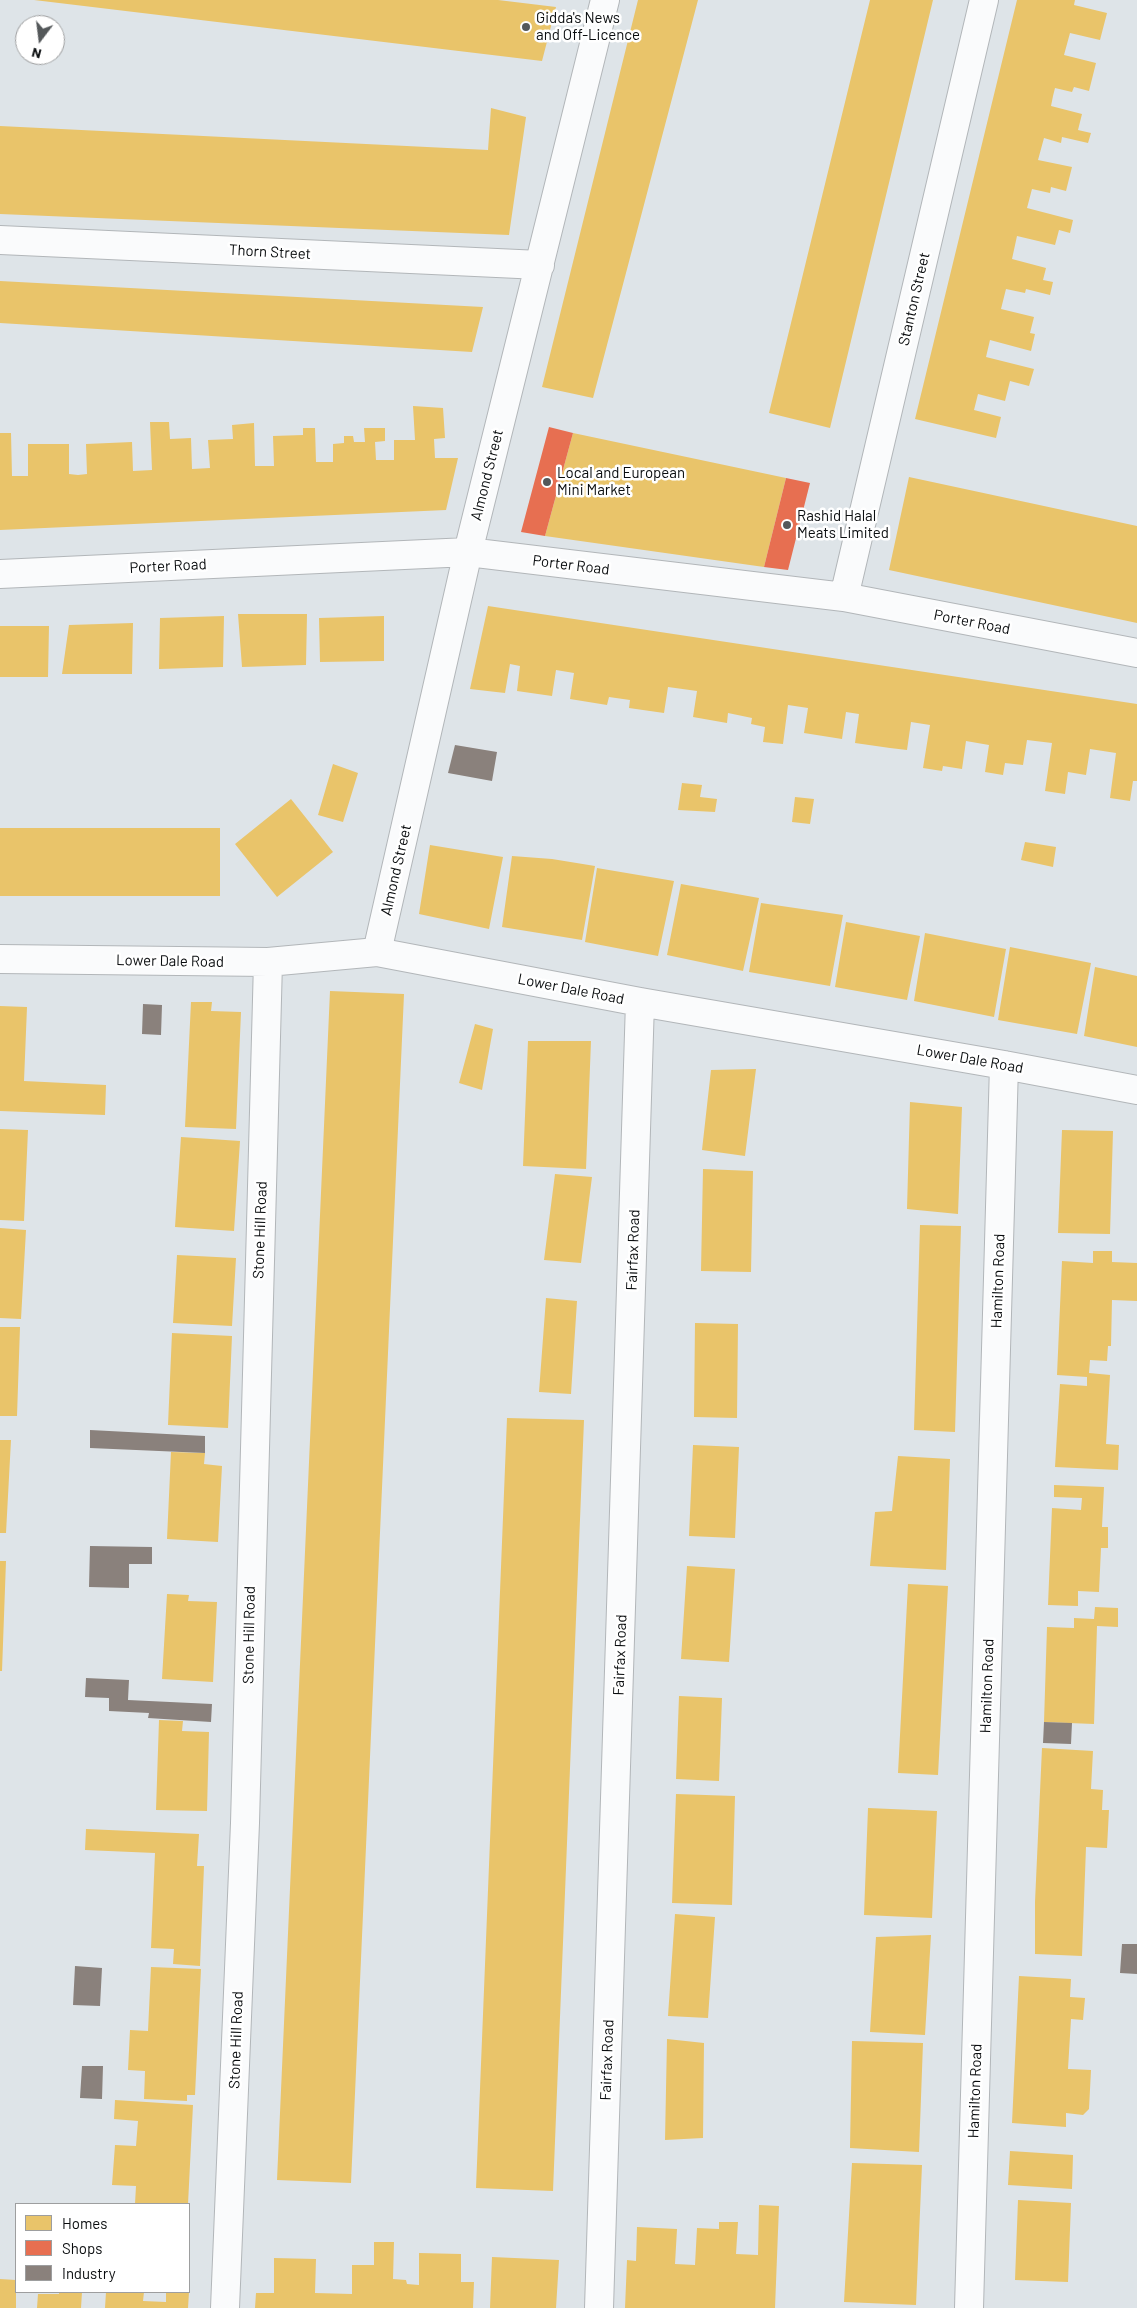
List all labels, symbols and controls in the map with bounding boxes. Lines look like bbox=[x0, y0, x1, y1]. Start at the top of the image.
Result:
place label: Gidda's News and Off-Licence bbox=[536, 9, 640, 44]
north arrow bbox=[15, 15, 65, 65]
marker: Gidda's News and Off-Licence bbox=[520, 21, 532, 33]
text: N bbox=[30, 45, 43, 63]
street label: Thorn Street bbox=[228, 241, 312, 263]
street label: Stanton Street bbox=[894, 250, 934, 348]
street label: Almond Street bbox=[467, 428, 507, 522]
place label: Local and European Mini Market bbox=[557, 464, 685, 499]
marker: Local and European Mini Market bbox=[541, 476, 553, 488]
place label: Rashid Halal Meats Limited bbox=[797, 507, 889, 542]
marker: Rashid Halal Meats Limited bbox=[781, 519, 793, 531]
street label: Porter Road bbox=[532, 551, 610, 579]
street label: Porter Road bbox=[129, 555, 207, 577]
street label: Porter Road bbox=[932, 606, 1012, 638]
street label: Almond Street bbox=[377, 823, 415, 917]
street label: Lower Dale Road bbox=[116, 951, 224, 971]
street label: Lower Dale Road bbox=[516, 970, 626, 1008]
street label: Lower Dale Road bbox=[915, 1041, 1025, 1077]
street label: Stone Hill Road bbox=[249, 1181, 271, 1279]
street label: Fairfax Road bbox=[623, 1209, 643, 1291]
street label: Hamilton Road bbox=[987, 1233, 1009, 1329]
street label: Stone Hill Road bbox=[239, 1586, 259, 1684]
street label: Fairfax Road bbox=[610, 1614, 630, 1696]
street label: Hamilton Road bbox=[976, 1638, 998, 1734]
street label: Stone Hill Road bbox=[225, 1991, 247, 2089]
street label: Fairfax Road bbox=[597, 2019, 617, 2101]
street label: Hamilton Road bbox=[964, 2043, 986, 2139]
legend bbox=[15, 2203, 190, 2293]
text: Homes bbox=[62, 2214, 107, 2232]
text: Shops bbox=[62, 2239, 102, 2257]
text: Industry bbox=[62, 2264, 116, 2282]

